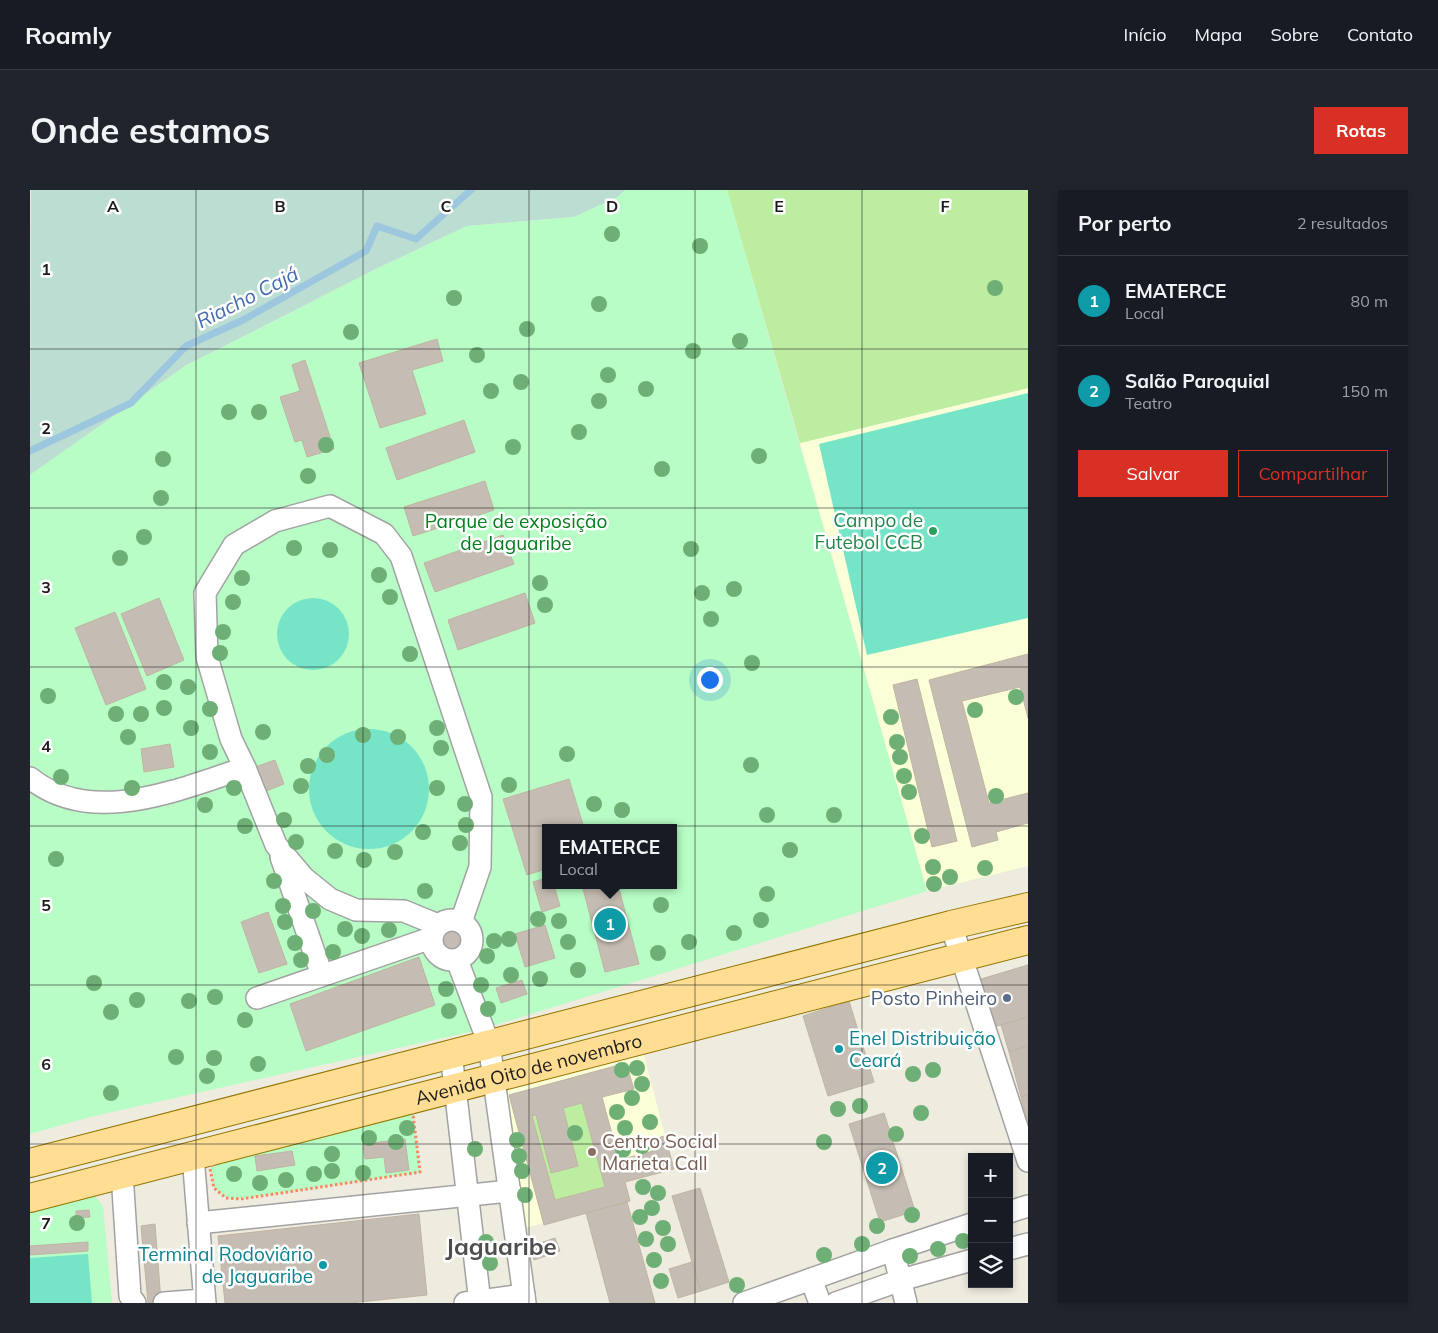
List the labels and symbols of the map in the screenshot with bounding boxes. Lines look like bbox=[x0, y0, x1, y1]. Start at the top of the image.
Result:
text: A bbox=[107, 196, 119, 216]
text: B bbox=[274, 196, 286, 216]
text: C bbox=[441, 196, 452, 216]
text: D bbox=[606, 196, 618, 216]
text: E bbox=[774, 196, 784, 216]
text: F bbox=[940, 196, 950, 216]
text: 1 bbox=[41, 259, 51, 279]
water label: Riacho Cajá bbox=[192, 261, 302, 333]
text: 2 bbox=[41, 418, 51, 438]
place label: Campo de Futebol CCB bbox=[814, 508, 923, 554]
park label: Parque de exposição de Jaguaribe bbox=[425, 509, 607, 555]
marker: Campo de Futebol CCB bbox=[927, 525, 939, 537]
text: 3 bbox=[41, 577, 51, 597]
your location bbox=[697, 667, 723, 693]
text: 4 bbox=[41, 736, 51, 756]
text: 5 bbox=[41, 895, 51, 915]
pin: 1 bbox=[594, 905, 626, 943]
place label: Posto Pinheiro bbox=[871, 986, 997, 1010]
marker: Posto Pinheiro bbox=[1001, 992, 1013, 1004]
place label: Enel Distribuição Ceará bbox=[849, 1026, 996, 1072]
street label: Avenida Oito de novembro bbox=[413, 1028, 645, 1110]
marker: Enel Distribuição Ceará bbox=[833, 1043, 845, 1055]
text: 6 bbox=[41, 1054, 51, 1074]
place label: Centro Social Marieta Call bbox=[602, 1129, 718, 1175]
marker: Centro Social Marieta Call bbox=[586, 1146, 598, 1158]
pin: 2 bbox=[866, 1149, 898, 1187]
text: 7 bbox=[41, 1213, 51, 1233]
district label: Jaguaribe bbox=[445, 1231, 557, 1261]
place label: Terminal Rodoviârio de Jaguaribe bbox=[138, 1242, 313, 1288]
marker: Terminal Rodoviârio de Jaguaribe bbox=[317, 1259, 329, 1271]

